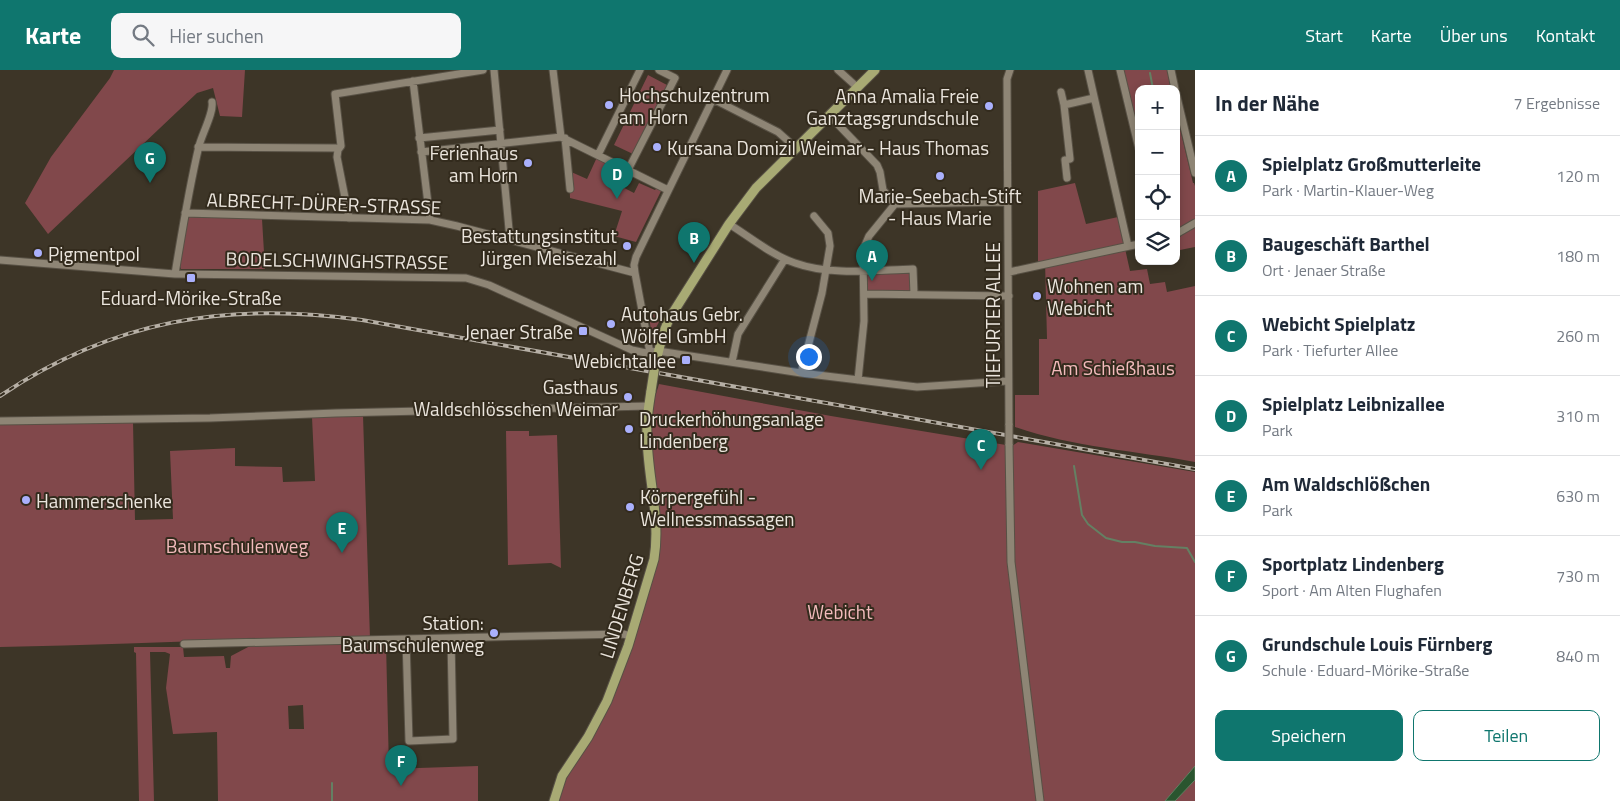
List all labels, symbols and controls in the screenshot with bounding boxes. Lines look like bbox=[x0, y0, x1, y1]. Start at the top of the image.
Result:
search box bbox=[111, 13, 461, 58]
text: Karte bbox=[25, 17, 81, 53]
icon: search bbox=[129, 21, 157, 49]
text: Hier suchen bbox=[169, 21, 264, 50]
text: Start bbox=[1305, 22, 1343, 49]
text: Karte bbox=[1371, 22, 1412, 49]
text: Über uns bbox=[1440, 22, 1508, 49]
text: Kontakt bbox=[1536, 22, 1595, 49]
place label: Hochschulzentrum am Horn bbox=[619, 80, 770, 131]
place label: Anna Amalia Freie Ganztagsgrundschule bbox=[806, 81, 979, 132]
map controls bbox=[1135, 85, 1180, 265]
button: + bbox=[1135, 85, 1180, 130]
text: In der Nähe bbox=[1215, 87, 1320, 119]
text: 7 Ergebnisse bbox=[1513, 91, 1600, 115]
marker: Hochschulzentrum am Horn bbox=[603, 99, 615, 111]
marker: Anna Amalia Freie Ganztagsgrundschule bbox=[983, 100, 995, 112]
button: − bbox=[1135, 130, 1180, 175]
place label: Kursana Domizil Weimar - Haus Thomas bbox=[667, 133, 989, 162]
place label: Ferienhaus am Horn bbox=[430, 138, 518, 189]
marker: Kursana Domizil Weimar - Haus Thomas bbox=[651, 141, 663, 153]
pin: G bbox=[134, 142, 166, 183]
text: Spielplatz Großmutterleite bbox=[1262, 149, 1481, 178]
marker: Ferienhaus am Horn bbox=[522, 157, 534, 169]
pin: D bbox=[601, 158, 633, 199]
text: A bbox=[1226, 164, 1236, 188]
text: 120 m bbox=[1556, 164, 1600, 188]
marker: Marie-Seebach-Stift - Haus Marie bbox=[934, 170, 946, 182]
button: locate bbox=[1135, 175, 1180, 220]
text: Park · Martin-Klauer-Weg bbox=[1262, 178, 1434, 202]
place label: Marie-Seebach-Stift - Haus Marie bbox=[859, 181, 1022, 232]
street label: ALBRECHT-DÜRER-STRASSE bbox=[206, 184, 442, 222]
button: layers bbox=[1135, 220, 1180, 265]
place label: Bestattungsinstitut Jürgen Meisezahl bbox=[461, 221, 617, 272]
pin: B bbox=[678, 222, 710, 263]
text: Baugeschäft Barthel bbox=[1262, 229, 1430, 258]
place label: Pigmentpol bbox=[48, 239, 140, 268]
marker: Bestattungsinstitut Jürgen Meisezahl bbox=[621, 240, 633, 252]
pin: A bbox=[856, 240, 888, 281]
street label: TIEFURTER ALLEE bbox=[978, 242, 1007, 388]
street label: BODELSCHWINGHSTRASSE bbox=[225, 244, 449, 276]
text: B bbox=[1226, 244, 1236, 268]
text: 180 m bbox=[1556, 244, 1600, 268]
marker: Pigmentpol bbox=[32, 247, 44, 259]
text: Ort · Jenaer Straße bbox=[1262, 258, 1386, 282]
place label: Wohnen am Webicht bbox=[1047, 271, 1143, 322]
marker: Eduard-Mörike-Straße bbox=[185, 272, 197, 284]
place label: Eduard-Mörike-Straße bbox=[101, 283, 281, 312]
marker: Wohnen am Webicht bbox=[1031, 290, 1043, 302]
place label: Autohaus Gebr. Wölfel GmbH bbox=[621, 299, 743, 350]
text: Webicht Spielplatz bbox=[1262, 309, 1415, 338]
place label: Jenaer Straße bbox=[465, 317, 573, 346]
marker: Autohaus Gebr. Wölfel GmbH bbox=[605, 318, 617, 330]
text: C bbox=[1227, 324, 1235, 348]
text: 260 m bbox=[1556, 324, 1600, 348]
marker: Jenaer Straße bbox=[577, 325, 589, 337]
text: Park · Tiefurter Allee bbox=[1262, 338, 1398, 362]
your location bbox=[796, 344, 822, 370]
place label: Webichtallee bbox=[573, 346, 676, 375]
park label: Am Schießhaus bbox=[1051, 353, 1175, 382]
marker: Webichtallee bbox=[680, 354, 692, 366]
place label: Gasthaus Waldschlösschen Weimar bbox=[413, 372, 618, 423]
text: Spielplatz Leibnizallee bbox=[1262, 389, 1445, 418]
marker: Gasthaus Waldschlösschen Weimar bbox=[622, 391, 634, 403]
place label: Druckerhöhungsanlage Lindenberg bbox=[639, 404, 824, 455]
text: D bbox=[1226, 404, 1236, 428]
text: 310 m bbox=[1556, 404, 1600, 428]
text: Park bbox=[1262, 418, 1293, 442]
marker: Druckerhöhungsanlage Lindenberg bbox=[623, 423, 635, 435]
pin: C bbox=[965, 429, 997, 470]
text: Am Waldschlößchen bbox=[1262, 469, 1430, 498]
place label: Körpergefühl - Wellnessmassagen bbox=[640, 482, 794, 533]
text: E bbox=[1227, 484, 1235, 508]
text: 630 m bbox=[1556, 484, 1600, 508]
place label: Hammerschenke bbox=[36, 486, 172, 515]
marker: Hammerschenke bbox=[20, 494, 32, 506]
text: Park bbox=[1262, 498, 1293, 522]
marker: Körpergefühl - Wellnessmassagen bbox=[624, 501, 636, 513]
pin: E bbox=[326, 512, 358, 553]
park label: Baumschulenweg bbox=[166, 531, 308, 560]
text: Sportplatz Lindenberg bbox=[1262, 549, 1444, 578]
street label: LINDENBERG bbox=[591, 550, 651, 662]
text: F bbox=[1227, 564, 1235, 588]
text: 730 m bbox=[1556, 564, 1600, 588]
text: Sport · Am Alten Flughafen bbox=[1262, 578, 1442, 602]
park label: Webicht bbox=[807, 597, 873, 626]
place label: Station: Baumschulenweg bbox=[342, 608, 484, 659]
marker: Station: Baumschulenweg bbox=[488, 627, 500, 639]
text: Grundschule Louis Fürnberg bbox=[1262, 629, 1492, 658]
text: G bbox=[1226, 644, 1236, 668]
text: 840 m bbox=[1556, 644, 1600, 668]
text: Schule · Eduard-Mörike-Straße bbox=[1262, 658, 1469, 682]
button: Speichern bbox=[1215, 710, 1403, 761]
button: Teilen bbox=[1413, 710, 1600, 761]
pin: F bbox=[385, 745, 417, 786]

